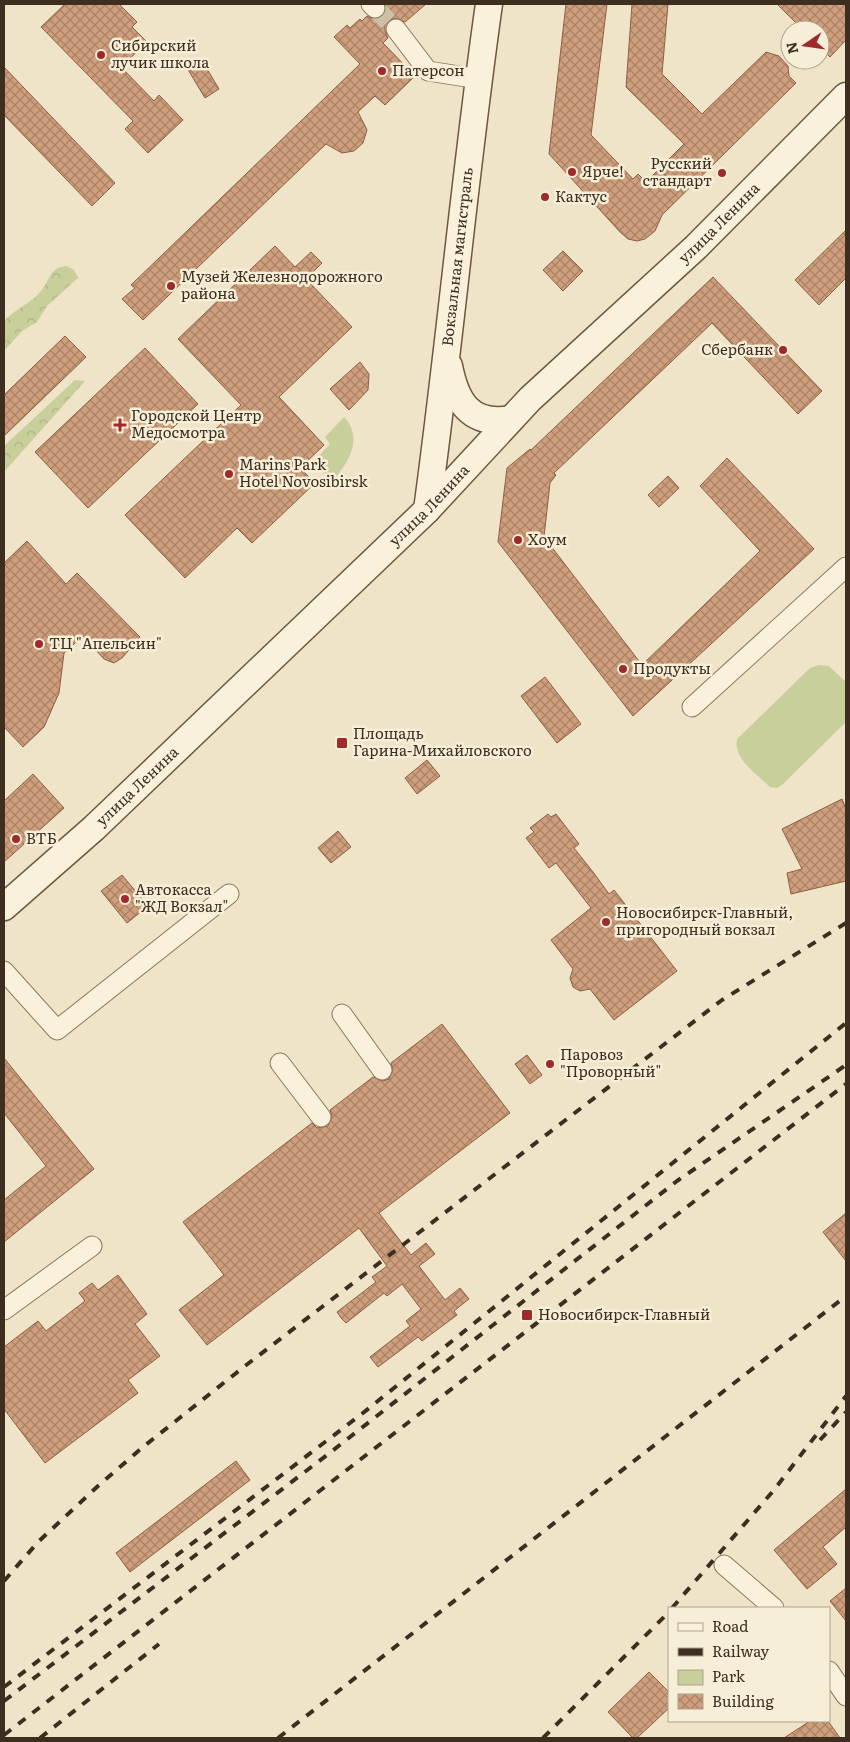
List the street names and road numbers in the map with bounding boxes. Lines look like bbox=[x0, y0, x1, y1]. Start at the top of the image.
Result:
street label: Вокзальная магистраль bbox=[435, 166, 478, 347]
street label: улица Ленина bbox=[672, 176, 765, 268]
street label: улица Ленина bbox=[383, 458, 475, 551]
street label: улица Ленина bbox=[90, 739, 184, 831]

